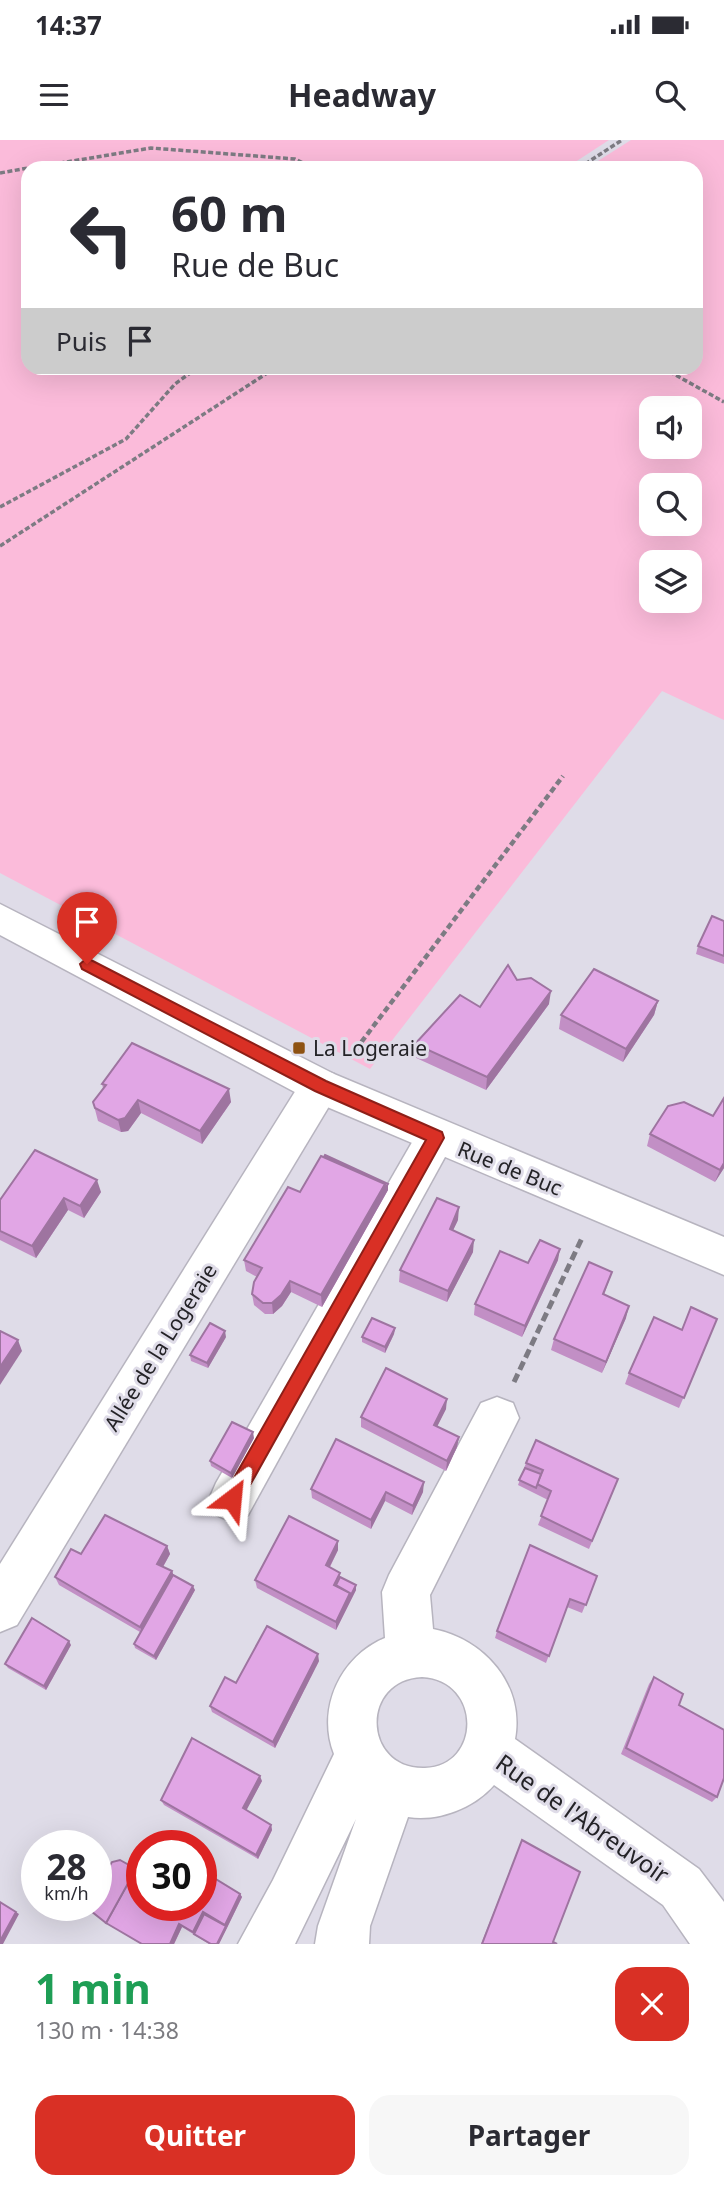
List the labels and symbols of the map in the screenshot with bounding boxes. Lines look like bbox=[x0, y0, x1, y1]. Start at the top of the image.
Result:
pin bbox=[57, 892, 117, 964]
place label: La Logeraie bbox=[313, 1034, 427, 1062]
marker: La Logeraie bbox=[291, 1040, 307, 1056]
street label: Rue de Buc bbox=[454, 1134, 566, 1202]
street label: Allée de la Logeraie bbox=[97, 1258, 223, 1436]
position arrow bbox=[195, 1462, 269, 1536]
street label: Rue de l'Abreuvoir bbox=[490, 1746, 676, 1890]
speed limit sign: 30 bbox=[126, 1830, 217, 1921]

